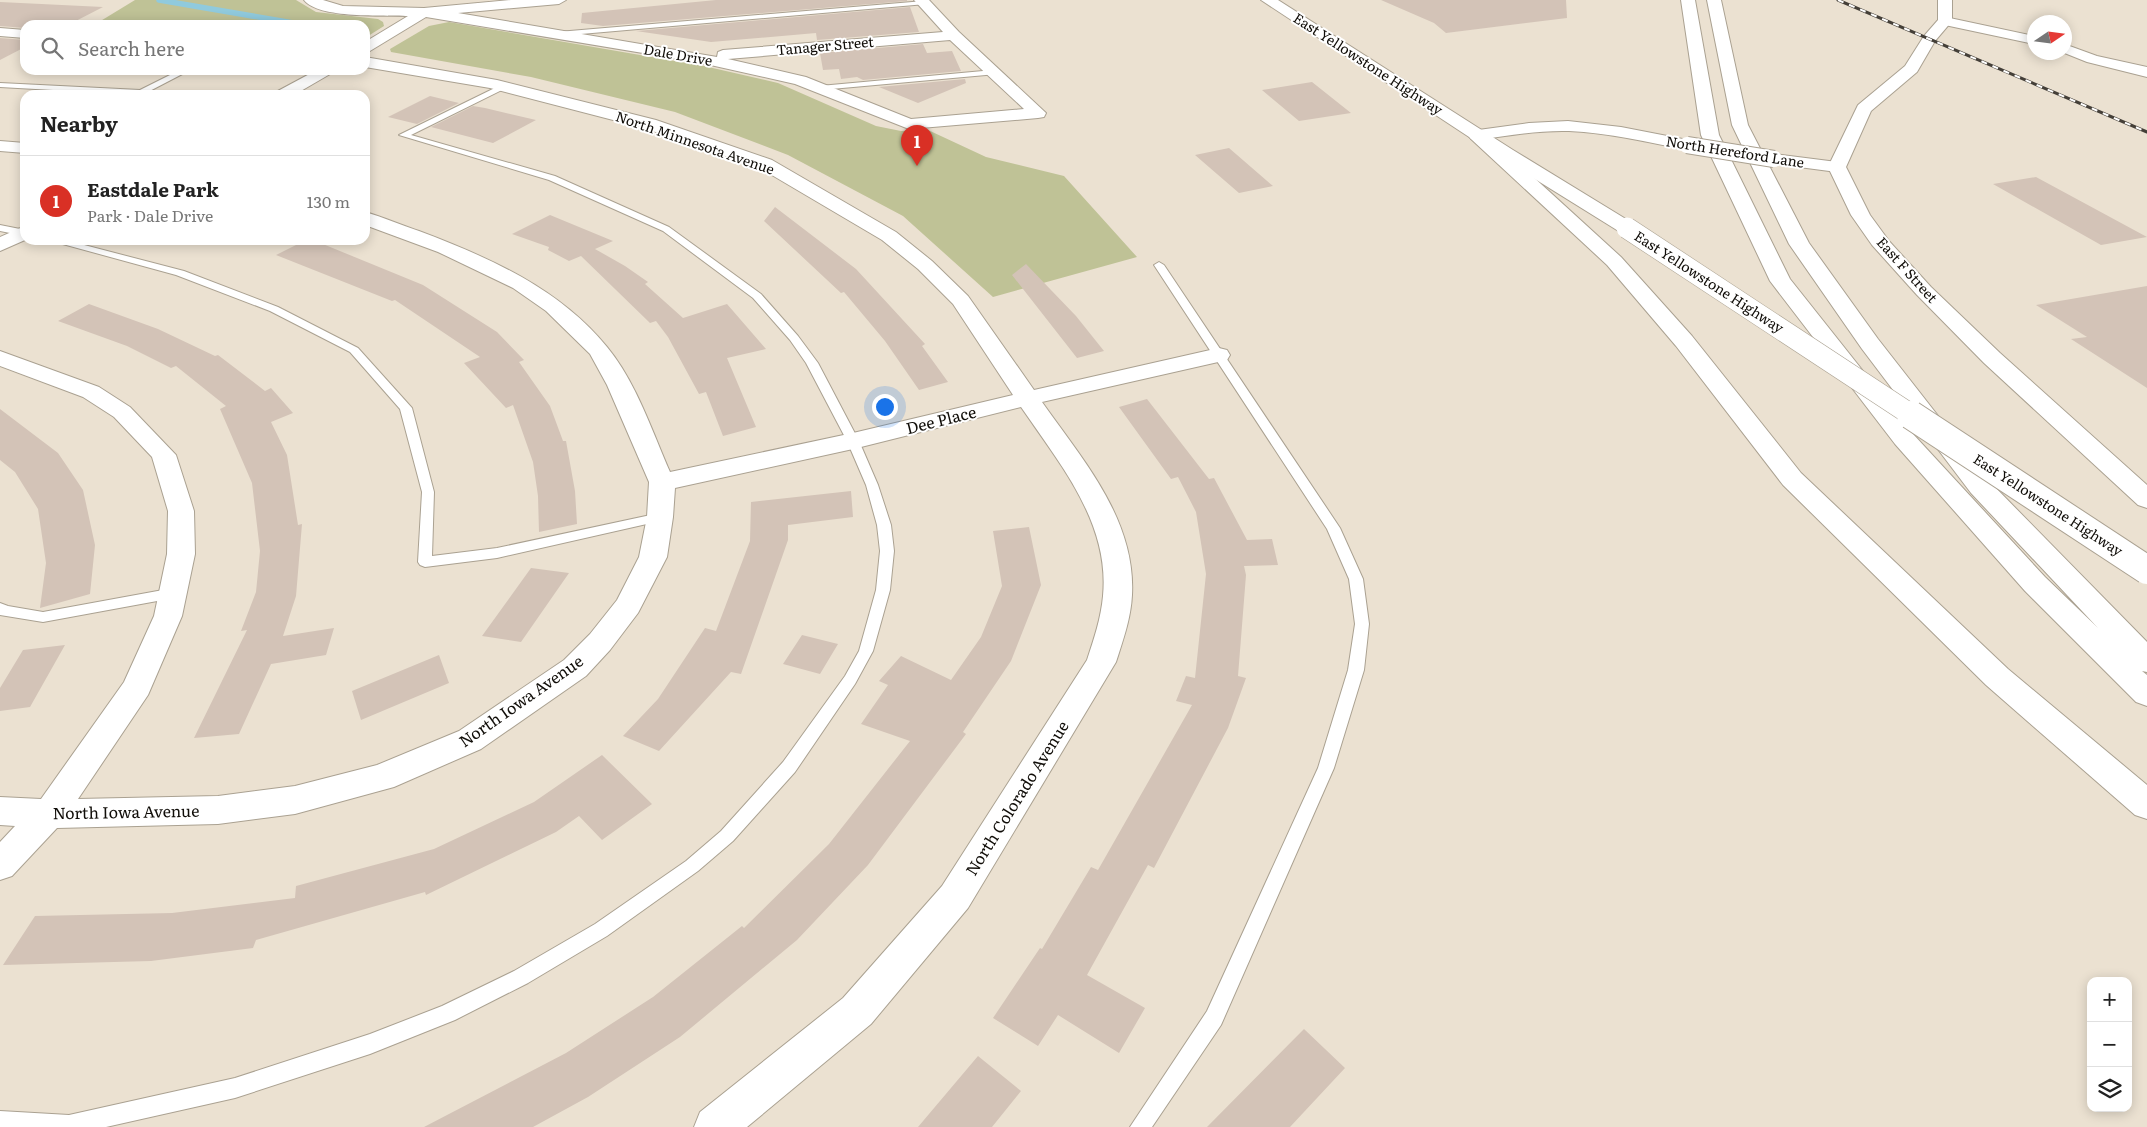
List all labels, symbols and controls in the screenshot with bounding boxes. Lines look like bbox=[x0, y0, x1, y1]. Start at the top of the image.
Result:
street label: East Yellowstone Highway bbox=[1290, 7, 1448, 120]
north arrow bbox=[2027, 15, 2072, 60]
search box bbox=[20, 20, 370, 75]
street label: Tanager Street bbox=[775, 31, 875, 59]
icon: search bbox=[38, 34, 66, 62]
text: Search here bbox=[78, 34, 185, 62]
street label: Dale Drive bbox=[642, 38, 714, 70]
street label: North Minnesota Avenue bbox=[613, 105, 777, 179]
text: Nearby bbox=[40, 107, 118, 138]
pin: 1 bbox=[901, 125, 933, 166]
street label: North Hereford Lane bbox=[1665, 130, 1806, 172]
text: Eastdale Park bbox=[87, 175, 219, 203]
text: 1 bbox=[53, 189, 59, 213]
text: 130 m bbox=[307, 189, 350, 213]
text: Park · Dale Drive bbox=[87, 203, 213, 227]
street label: East Yellowstone Highway bbox=[1631, 225, 1789, 338]
street label: East F Street bbox=[1873, 232, 1943, 307]
your location bbox=[872, 394, 898, 420]
street label: Dee Place bbox=[903, 399, 978, 439]
street label: East Yellowstone Highway bbox=[1970, 448, 2128, 561]
street label: North Iowa Avenue bbox=[453, 648, 587, 752]
street label: North Colorado Avenue bbox=[959, 715, 1074, 880]
street label: North Iowa Avenue bbox=[52, 798, 200, 824]
map controls bbox=[2087, 977, 2132, 1112]
button: + bbox=[2087, 977, 2132, 1022]
button: − bbox=[2087, 1022, 2132, 1067]
button: layers bbox=[2087, 1067, 2132, 1112]

